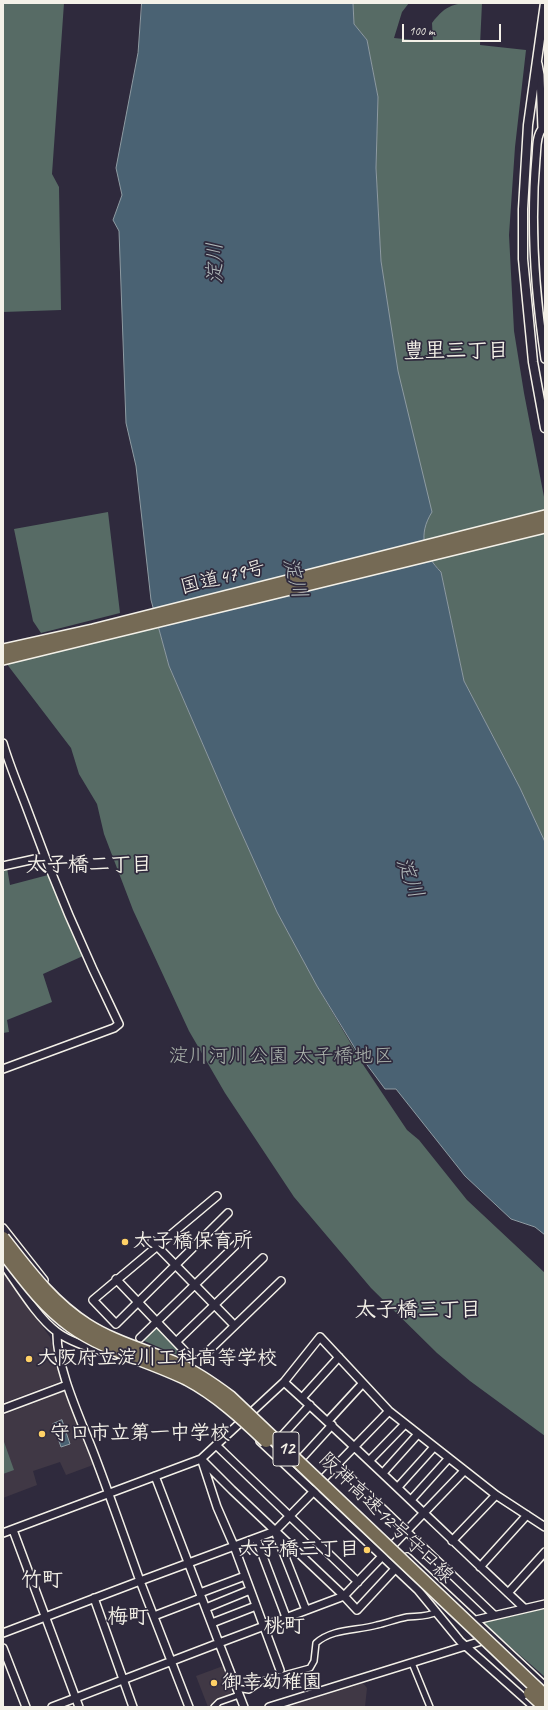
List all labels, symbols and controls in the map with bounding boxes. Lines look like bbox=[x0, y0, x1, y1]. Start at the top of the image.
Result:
scale bar bbox=[404, 16, 503, 42]
text: 100 m bbox=[409, 23, 435, 39]
water label: 淀川 bbox=[203, 242, 229, 284]
district label: 豊里三丁目 bbox=[404, 338, 508, 364]
water label: 淀川 bbox=[276, 554, 312, 602]
street label: 国道479号 bbox=[178, 556, 268, 600]
district label: 太子橋二丁目 bbox=[26, 852, 152, 878]
water label: 淀川 bbox=[390, 854, 428, 902]
park label: 淀川河川公園 太子橋地区 bbox=[169, 1045, 393, 1069]
place label: 太子橋保育所 bbox=[133, 1230, 253, 1254]
marker: 太子橋保育所 bbox=[120, 1237, 130, 1247]
district label: 太子橋三丁目 bbox=[355, 1297, 481, 1323]
place label: 大阪府立淀川工科高等学校 bbox=[37, 1347, 277, 1371]
marker: 大阪府立淀川工科高等学校 bbox=[24, 1354, 34, 1364]
place label: 守口市立第一中学校 bbox=[50, 1422, 230, 1446]
marker: 守口市立第一中学校 bbox=[37, 1429, 47, 1439]
road number: 12 bbox=[273, 1432, 299, 1466]
street label: 阪神高速12号守口線 bbox=[314, 1448, 458, 1588]
place label: 太子橋三丁目 bbox=[239, 1538, 359, 1562]
marker: 太子橋三丁目 bbox=[362, 1545, 372, 1555]
district label: 竹町 bbox=[21, 1567, 63, 1593]
district label: 梅町 bbox=[107, 1604, 149, 1630]
district label: 桃町 bbox=[263, 1613, 305, 1639]
place label: 御幸幼稚園 bbox=[222, 1671, 322, 1695]
marker: 御幸幼稚園 bbox=[209, 1678, 219, 1688]

